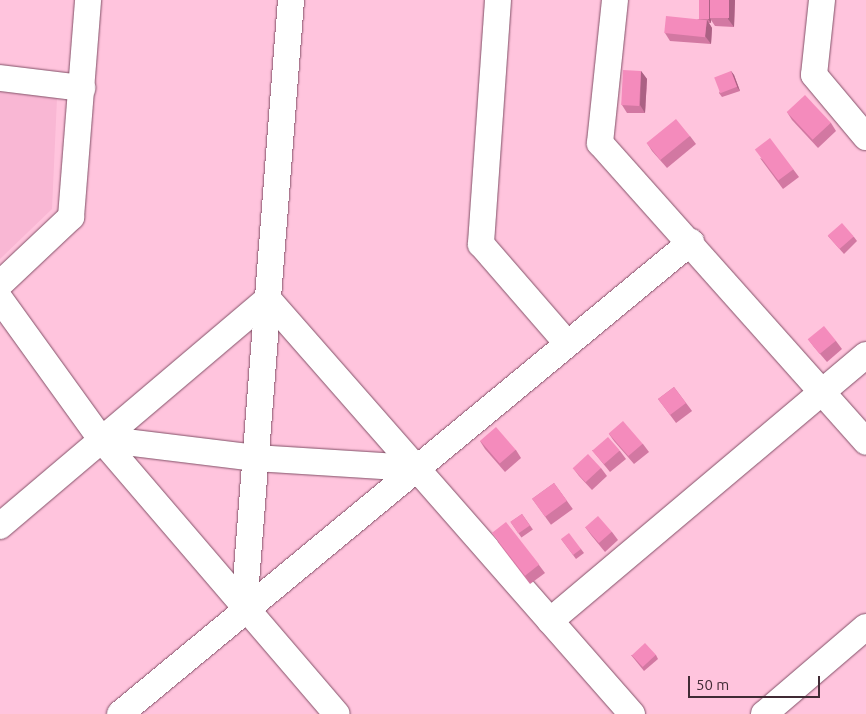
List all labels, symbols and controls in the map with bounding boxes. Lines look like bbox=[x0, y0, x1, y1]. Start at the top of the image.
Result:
scale bar bbox=[691, 666, 824, 698]
text: 50 m bbox=[696, 676, 729, 693]

